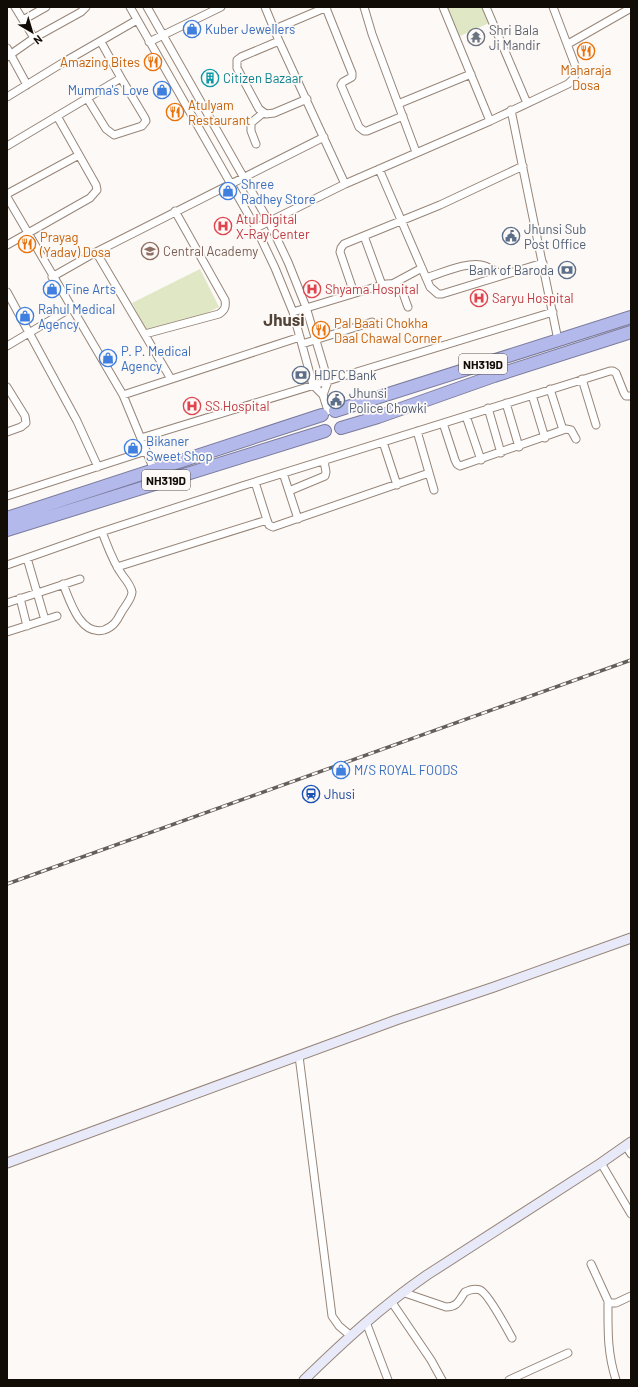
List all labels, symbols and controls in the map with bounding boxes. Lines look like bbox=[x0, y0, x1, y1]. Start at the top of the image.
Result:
north arrow bbox=[12, 12, 52, 52]
shop icon: Kuber Jewellers bbox=[182, 19, 202, 39]
place label: Kuber Jewellers bbox=[205, 21, 295, 37]
place label: Shri Bala Ji Mandir bbox=[489, 22, 541, 53]
temple icon: Shri Bala Ji Mandir bbox=[466, 27, 486, 47]
text: N bbox=[32, 33, 45, 48]
restaurant icon: Maharaja Dosa bbox=[576, 41, 596, 61]
restaurant icon: Amazing Bites bbox=[143, 52, 163, 72]
place label: Amazing Bites bbox=[60, 54, 140, 70]
place label: Maharaja Dosa bbox=[561, 62, 611, 93]
building icon: Citizen Bazaar bbox=[200, 68, 220, 88]
place label: Citizen Bazaar bbox=[223, 70, 303, 86]
shop icon: Mumma's Love bbox=[152, 80, 172, 100]
place label: Mumma's Love bbox=[68, 82, 149, 98]
place label: Atulyam Restaurant bbox=[188, 97, 250, 128]
restaurant icon: Atulyam Restaurant bbox=[165, 102, 185, 122]
place label: Shree Radhey Store bbox=[241, 176, 316, 207]
shop icon: Shree Radhey Store bbox=[218, 181, 238, 201]
place label: Atul Digital X-Ray Center bbox=[236, 211, 310, 242]
hospital icon: Atul Digital X-Ray Center bbox=[213, 216, 233, 236]
place label: Jhunsi Sub Post Office bbox=[524, 221, 586, 252]
public building icon: Jhunsi Sub Post Office bbox=[501, 226, 521, 246]
place label: Prayag (Yadav) Dosa bbox=[39, 229, 111, 260]
restaurant icon: Prayag (Yadav) Dosa bbox=[17, 234, 37, 254]
school or university icon: Central Academy bbox=[140, 241, 160, 261]
place label: Central Academy bbox=[163, 243, 258, 259]
bank icon: Bank of Baroda bbox=[557, 260, 577, 280]
place label: Bank of Baroda bbox=[469, 262, 554, 278]
shop icon: Fine Arts bbox=[42, 279, 62, 299]
hospital icon: Shyama Hospital bbox=[302, 279, 322, 299]
place label: Fine Arts bbox=[65, 281, 116, 297]
place label: Shyama Hospital bbox=[325, 281, 419, 297]
hospital icon: Saryu Hospital bbox=[469, 288, 489, 308]
place label: Saryu Hospital bbox=[492, 290, 574, 306]
place label: Rahul Medical Agency bbox=[38, 301, 115, 332]
shop icon: Rahul Medical Agency bbox=[15, 306, 35, 326]
district label: Jhusi bbox=[263, 309, 305, 329]
place label: Pal Baati Chokha Daal Chawal Corner bbox=[334, 315, 442, 346]
restaurant icon: Pal Baati Chokha Daal Chawal Corner bbox=[311, 320, 331, 340]
place label: P. P. Medical Agency bbox=[121, 343, 191, 374]
shop icon: P. P. Medical Agency bbox=[98, 348, 118, 368]
road number: NH319D bbox=[459, 354, 507, 374]
bank icon: HDFC Bank bbox=[291, 365, 311, 385]
place label: HDFC Bank bbox=[314, 367, 377, 383]
place label: Jhunsi Police Chowki bbox=[349, 385, 427, 416]
public building icon: Jhunsi Police Chowki bbox=[326, 390, 346, 410]
hospital icon: SS Hospital bbox=[182, 396, 202, 416]
place label: SS Hospital bbox=[205, 398, 269, 414]
place label: Bikaner Sweet Shop bbox=[146, 433, 213, 464]
shop icon: Bikaner Sweet Shop bbox=[123, 438, 143, 458]
road number: NH319D bbox=[142, 470, 190, 490]
shop icon: M/S ROYAL FOODS bbox=[331, 760, 351, 780]
place label: M/S ROYAL FOODS bbox=[354, 762, 458, 778]
station icon: Jhusi bbox=[301, 784, 321, 804]
place label: Jhusi bbox=[324, 786, 355, 802]

